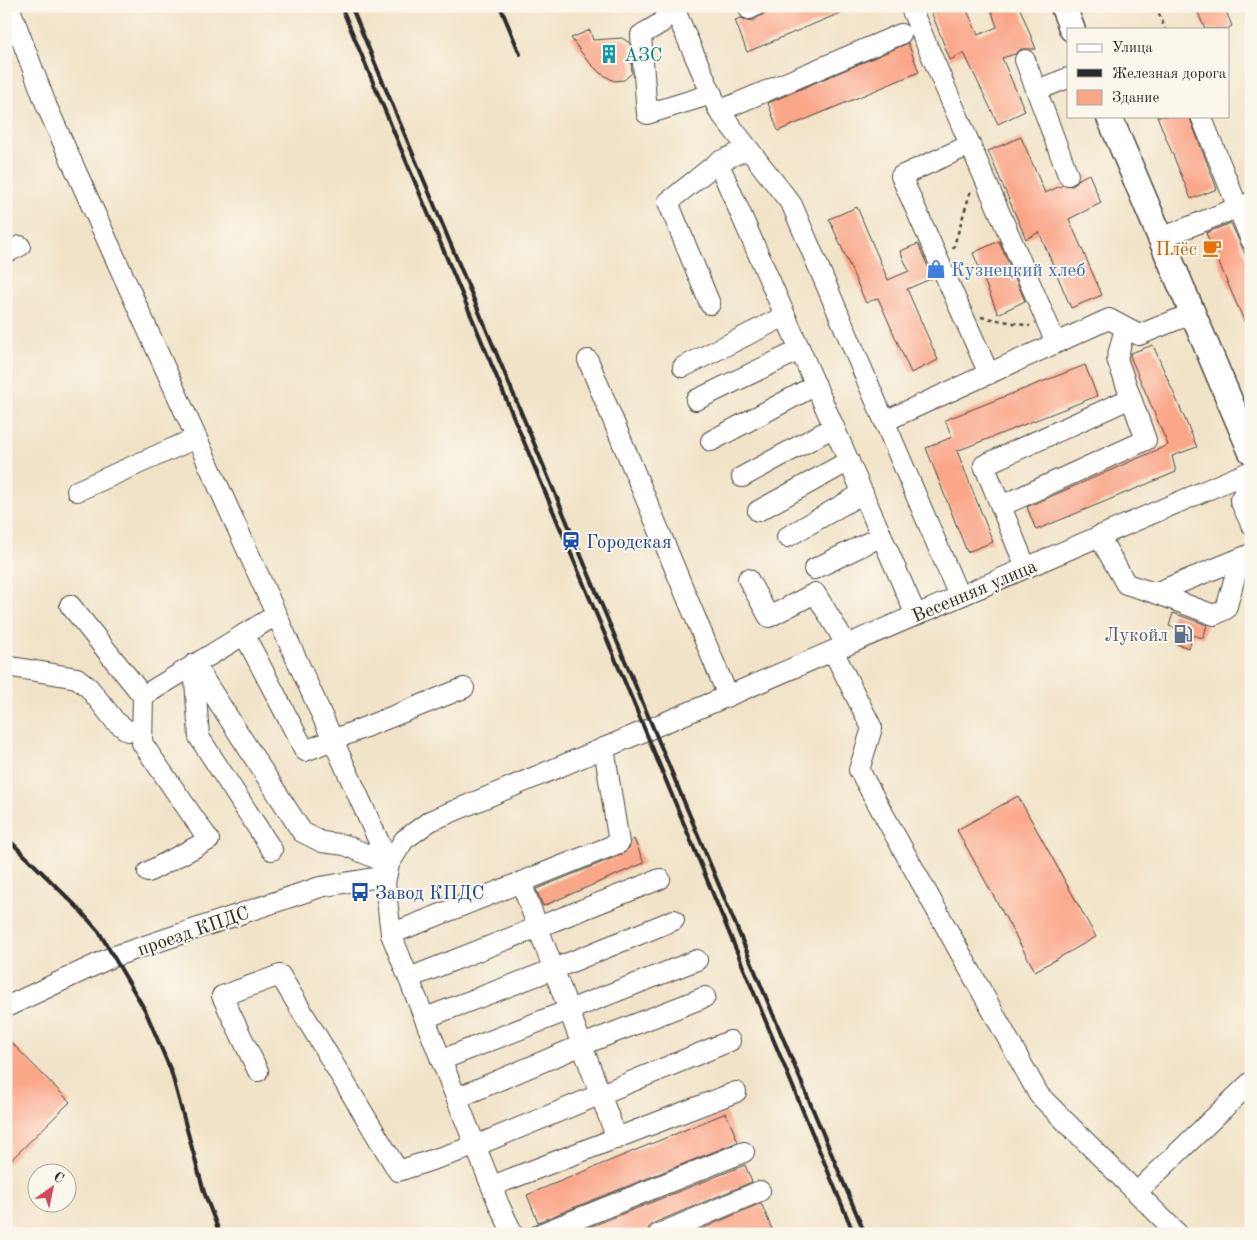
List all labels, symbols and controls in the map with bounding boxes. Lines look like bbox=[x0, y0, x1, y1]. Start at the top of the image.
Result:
legend bbox=[1067, 28, 1230, 118]
text: Улица bbox=[1112, 41, 1153, 56]
building icon: АЗС bbox=[598, 43, 620, 65]
place label: АЗС bbox=[624, 47, 663, 66]
text: Железная дорога bbox=[1112, 67, 1227, 82]
text: Здание bbox=[1112, 91, 1159, 106]
cafe icon: Плёс bbox=[1201, 237, 1223, 259]
place label: Плёс bbox=[1155, 241, 1197, 260]
shop icon: Кузнецкий хлеб bbox=[925, 258, 947, 280]
place label: Кузнецкий хлеб bbox=[951, 262, 1086, 281]
station icon: Городская bbox=[560, 530, 582, 552]
place label: Городская bbox=[586, 534, 672, 553]
street label: Весенняя улица bbox=[910, 557, 1041, 627]
fuel station icon: Лукойл bbox=[1172, 623, 1194, 645]
place label: Лукойл bbox=[1104, 627, 1168, 646]
bus stop icon: Завод КПДС bbox=[349, 881, 371, 903]
place label: Завод КПДС bbox=[375, 885, 484, 904]
street label: проезд КПДС bbox=[135, 904, 252, 960]
north arrow bbox=[28, 1162, 78, 1212]
text: С bbox=[51, 1170, 66, 1186]

